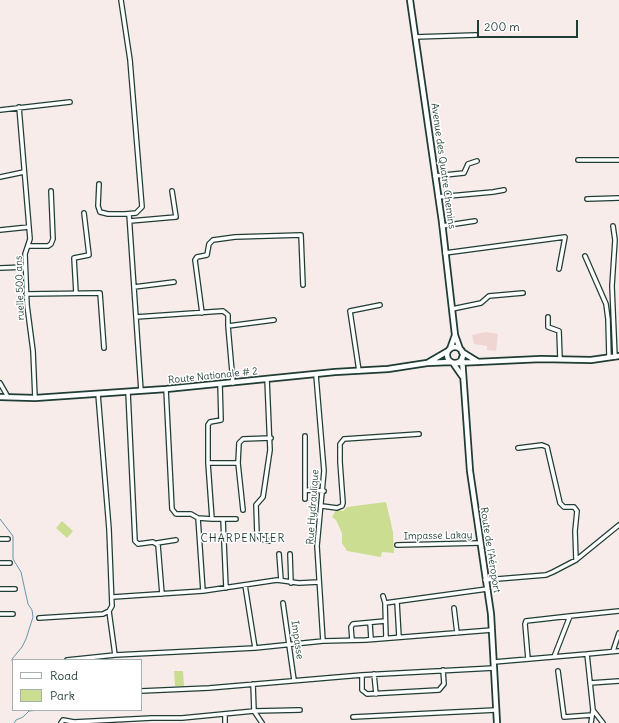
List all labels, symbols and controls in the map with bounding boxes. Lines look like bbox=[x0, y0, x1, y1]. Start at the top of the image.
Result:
scale bar bbox=[479, 12, 580, 38]
text: 200 m bbox=[484, 19, 520, 34]
street label: Avenue des Quatre Chemins bbox=[428, 102, 458, 230]
street label: ruelle 500 ans bbox=[13, 255, 27, 321]
street label: Route Nationale # 2 bbox=[168, 365, 258, 387]
street label: Rue Hydraulique bbox=[304, 469, 322, 545]
street label: Route de l’Aéroport bbox=[477, 506, 503, 594]
street label: Impasse Lakay bbox=[404, 529, 472, 543]
district label: CHARPENTIER bbox=[201, 532, 285, 546]
street label: Impasse bbox=[288, 620, 306, 660]
legend bbox=[12, 659, 142, 711]
text: Road bbox=[50, 668, 78, 683]
text: Park bbox=[50, 688, 75, 703]

